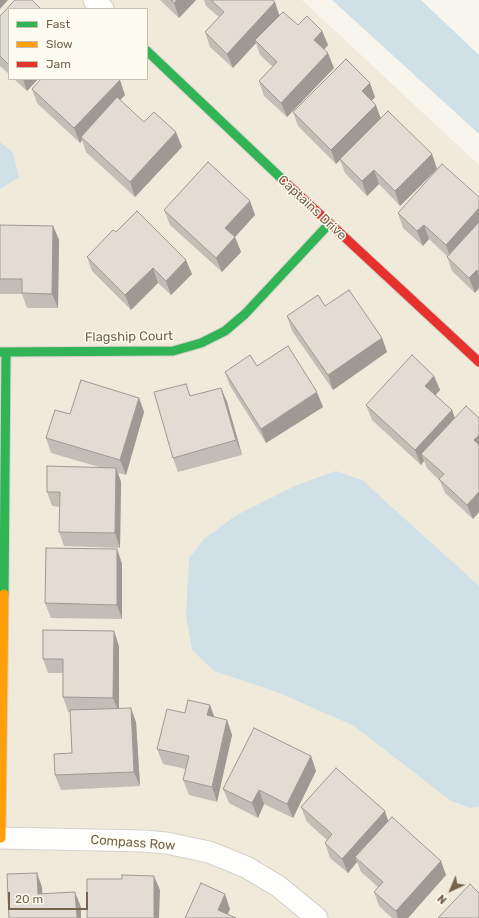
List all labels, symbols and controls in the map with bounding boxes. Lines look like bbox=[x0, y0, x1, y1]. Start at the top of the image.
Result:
legend bbox=[8, 8, 148, 80]
text: Fast bbox=[46, 17, 70, 31]
text: Slow bbox=[46, 37, 73, 51]
text: Jam bbox=[46, 57, 71, 71]
street label: Captains Drive bbox=[275, 172, 349, 244]
street label: Flagship Court bbox=[85, 328, 173, 346]
street label: Compass Row bbox=[90, 832, 176, 854]
north arrow bbox=[431, 870, 471, 910]
scale bar bbox=[10, 884, 90, 910]
text: 20 m bbox=[15, 892, 43, 906]
text: N bbox=[435, 892, 450, 906]

